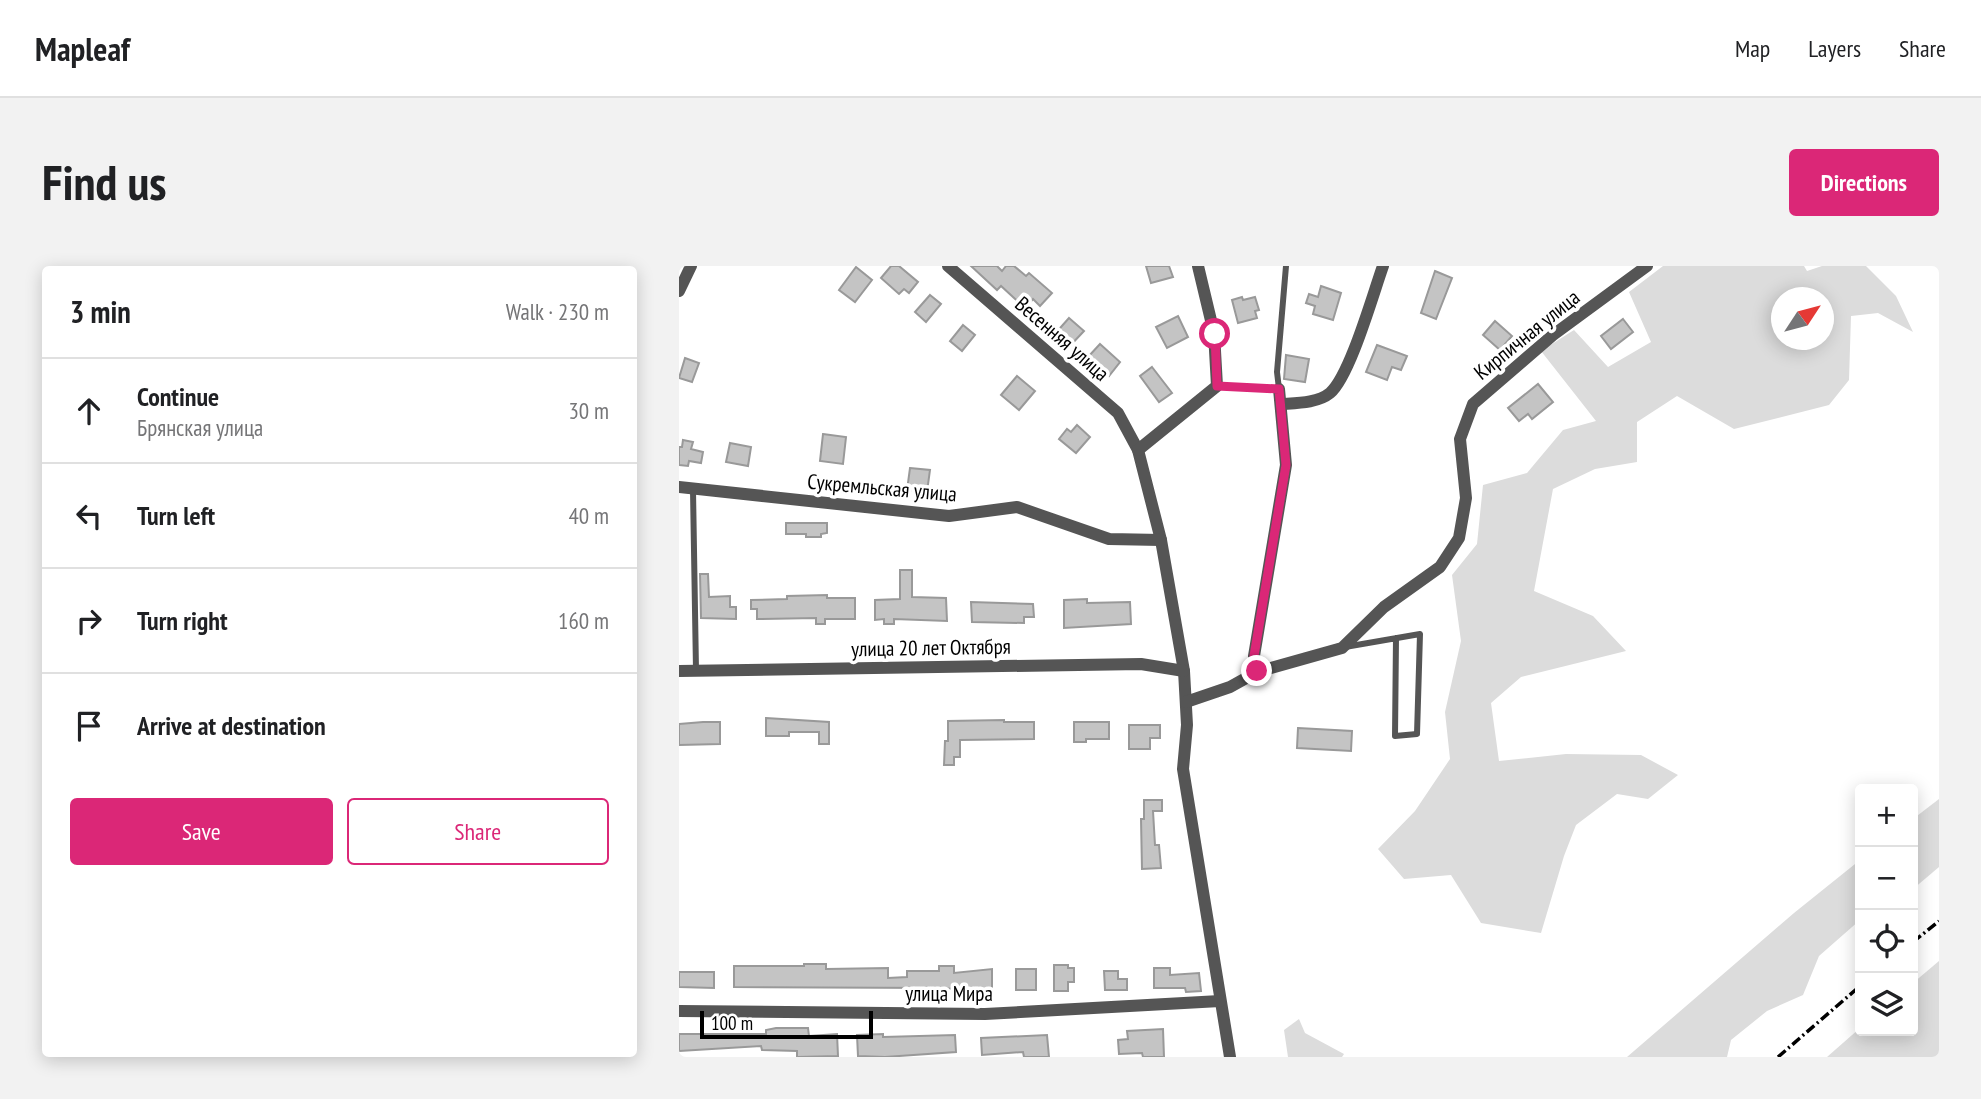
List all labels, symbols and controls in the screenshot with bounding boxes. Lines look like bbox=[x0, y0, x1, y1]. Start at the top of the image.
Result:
text: Mapleaf bbox=[35, 27, 130, 70]
text: Map bbox=[1735, 33, 1770, 64]
text: Layers bbox=[1808, 33, 1861, 64]
text: Share bbox=[1899, 33, 1946, 64]
button: Directions bbox=[1789, 149, 1939, 216]
text: Find us bbox=[42, 150, 166, 214]
street label: Кирпичная улица bbox=[1468, 284, 1585, 385]
north arrow bbox=[1771, 287, 1834, 350]
street label: Весенняя улица bbox=[1010, 290, 1115, 387]
text: 3 min bbox=[70, 292, 131, 331]
text: Walk · 230 m bbox=[506, 297, 609, 326]
route start bbox=[1199, 318, 1230, 349]
text: Continue bbox=[137, 380, 219, 413]
icon: ahead bbox=[70, 392, 108, 430]
text: 30 m bbox=[568, 396, 609, 425]
text: Брянская улица bbox=[137, 413, 263, 442]
street label: Сукремльская улица bbox=[806, 468, 958, 507]
icon: left bbox=[70, 497, 108, 535]
text: Turn left bbox=[137, 499, 215, 532]
text: 40 m bbox=[568, 501, 609, 530]
icon: right bbox=[70, 602, 108, 640]
text: Turn right bbox=[137, 604, 228, 637]
text: 160 m bbox=[558, 606, 609, 635]
street label: улица 20 лет Октября bbox=[851, 633, 1011, 662]
route end bbox=[1241, 655, 1272, 686]
icon: arrive bbox=[70, 707, 108, 745]
text: Arrive at destination bbox=[137, 709, 326, 742]
map controls bbox=[1855, 784, 1918, 1036]
button: + bbox=[1855, 784, 1918, 847]
button: Save bbox=[70, 798, 333, 865]
button: Share bbox=[347, 798, 609, 865]
button: − bbox=[1855, 847, 1918, 910]
button: locate bbox=[1855, 910, 1918, 973]
button: layers bbox=[1855, 973, 1918, 1036]
street label: улица Мира bbox=[905, 980, 993, 1007]
scale bar bbox=[700, 1008, 873, 1040]
text: 100 m bbox=[711, 1011, 753, 1035]

